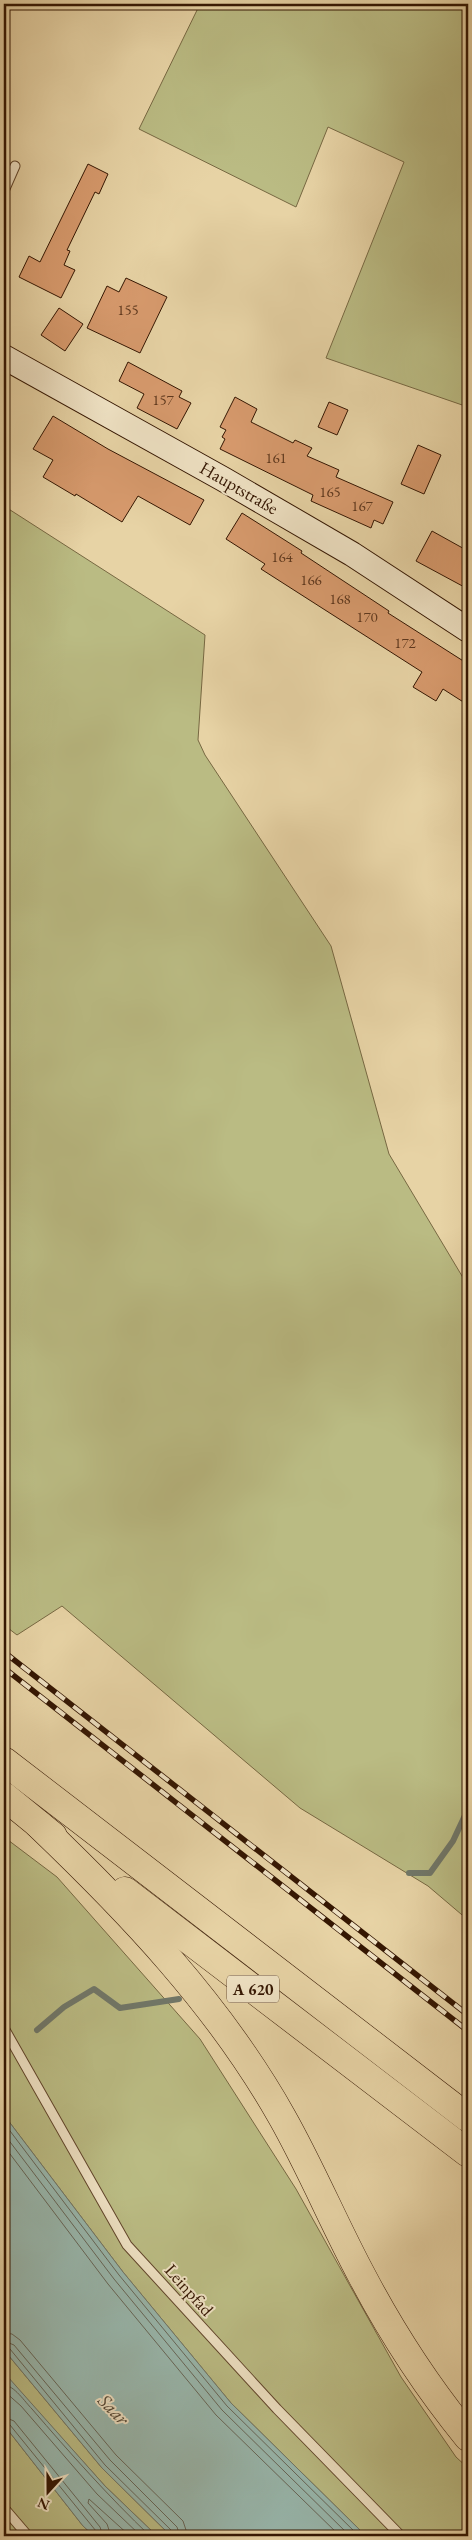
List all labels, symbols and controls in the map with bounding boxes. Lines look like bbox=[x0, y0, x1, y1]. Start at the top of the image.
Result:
house number: 155 bbox=[117, 300, 139, 319]
house number: 157 bbox=[152, 390, 175, 409]
house number: 161 bbox=[265, 448, 287, 467]
street label: Hauptstraße bbox=[196, 456, 283, 519]
house number: 165 bbox=[319, 482, 341, 501]
house number: 167 bbox=[351, 496, 374, 515]
house number: 164 bbox=[271, 547, 294, 566]
house number: 166 bbox=[300, 570, 322, 589]
house number: 168 bbox=[329, 589, 351, 608]
house number: 170 bbox=[356, 607, 378, 626]
house number: 172 bbox=[394, 633, 417, 652]
road number: A 620 bbox=[227, 1976, 279, 2002]
street label: Leinpfad bbox=[160, 2259, 219, 2321]
water label: Saar bbox=[92, 2388, 135, 2431]
north arrow bbox=[22, 2468, 72, 2518]
text: N bbox=[34, 2493, 52, 2515]

